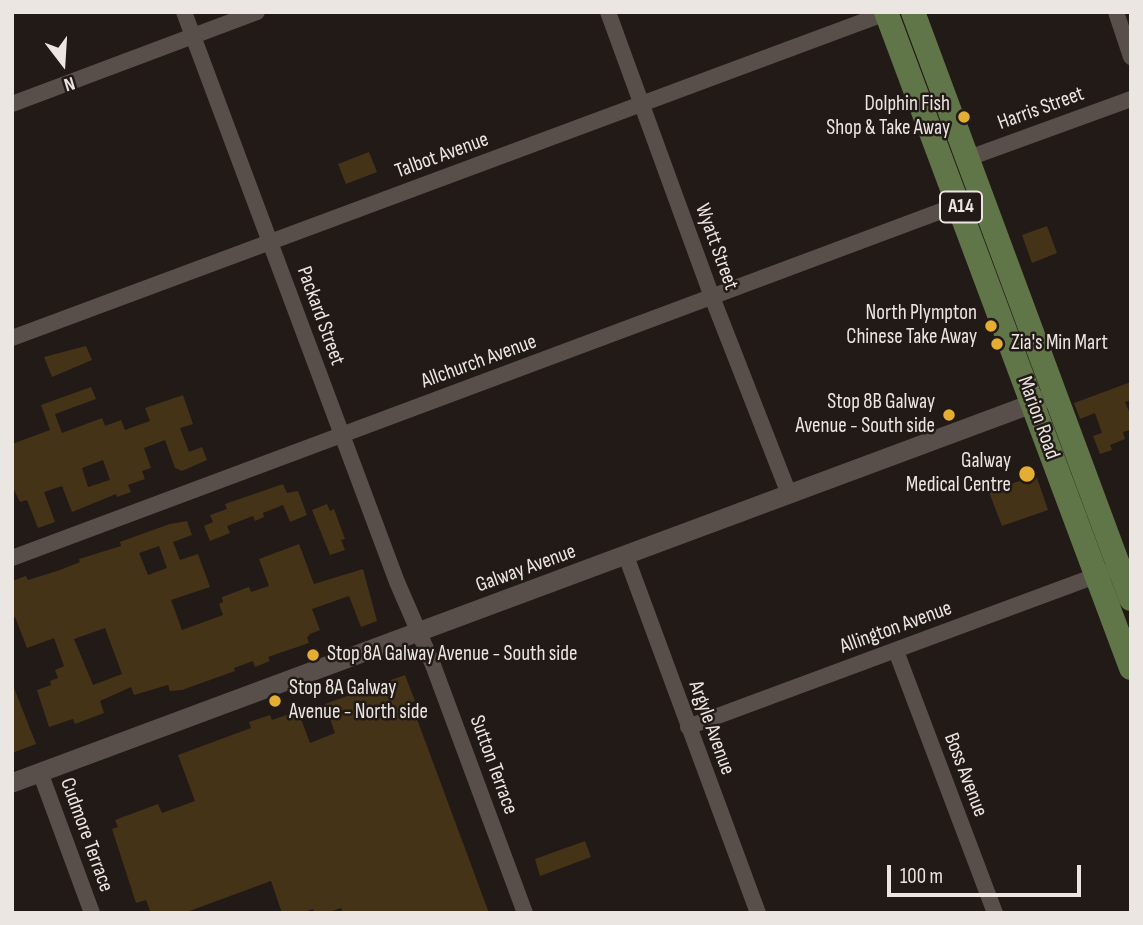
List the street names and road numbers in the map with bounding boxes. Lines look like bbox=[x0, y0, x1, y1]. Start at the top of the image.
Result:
street label: Harris Street bbox=[994, 82, 1088, 136]
street label: Talbot Avenue bbox=[392, 127, 492, 185]
road number: A14 bbox=[940, 192, 982, 223]
street label: Wyatt Street bbox=[689, 200, 743, 294]
street label: Packard Street bbox=[290, 263, 350, 369]
street label: Allchurch Avenue bbox=[418, 329, 540, 395]
street label: Marion Road bbox=[1011, 373, 1065, 463]
street label: Galway Avenue bbox=[473, 539, 579, 599]
street label: Allington Avenue bbox=[837, 596, 955, 660]
street label: Argyle Avenue bbox=[682, 678, 740, 778]
street label: Sutton Terrace bbox=[463, 712, 523, 818]
street label: Boss Avenue bbox=[938, 730, 992, 820]
street label: Cudmore Terrace bbox=[54, 775, 118, 895]

